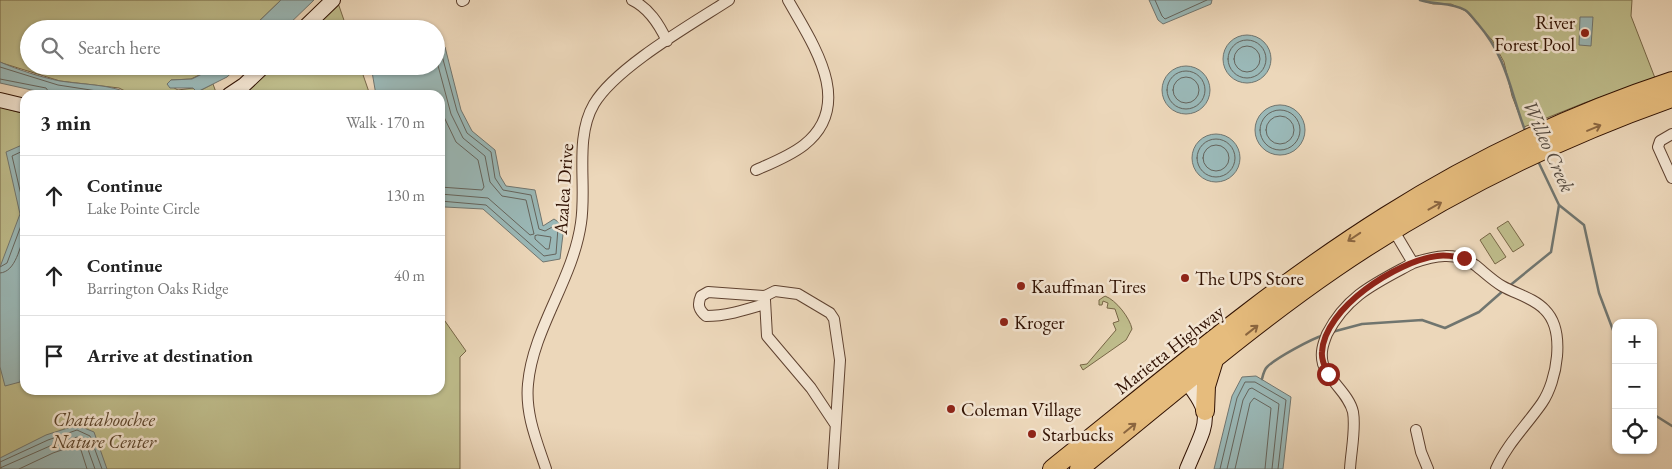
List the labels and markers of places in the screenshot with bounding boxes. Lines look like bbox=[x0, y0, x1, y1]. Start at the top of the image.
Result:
place label: River Forest Pool bbox=[1494, 10, 1576, 57]
marker: River Forest Pool bbox=[1579, 27, 1591, 39]
place label: The UPS Store bbox=[1195, 266, 1304, 291]
marker: The UPS Store bbox=[1179, 272, 1191, 284]
place label: Kauffman Tires bbox=[1031, 274, 1146, 299]
marker: Kauffman Tires bbox=[1015, 280, 1027, 292]
place label: Kroger bbox=[1014, 310, 1065, 335]
marker: Kroger bbox=[998, 316, 1010, 328]
place label: Coleman Village bbox=[961, 397, 1081, 422]
marker: Coleman Village bbox=[945, 403, 957, 415]
place label: Starbucks bbox=[1042, 422, 1113, 447]
marker: Starbucks bbox=[1026, 428, 1038, 440]

